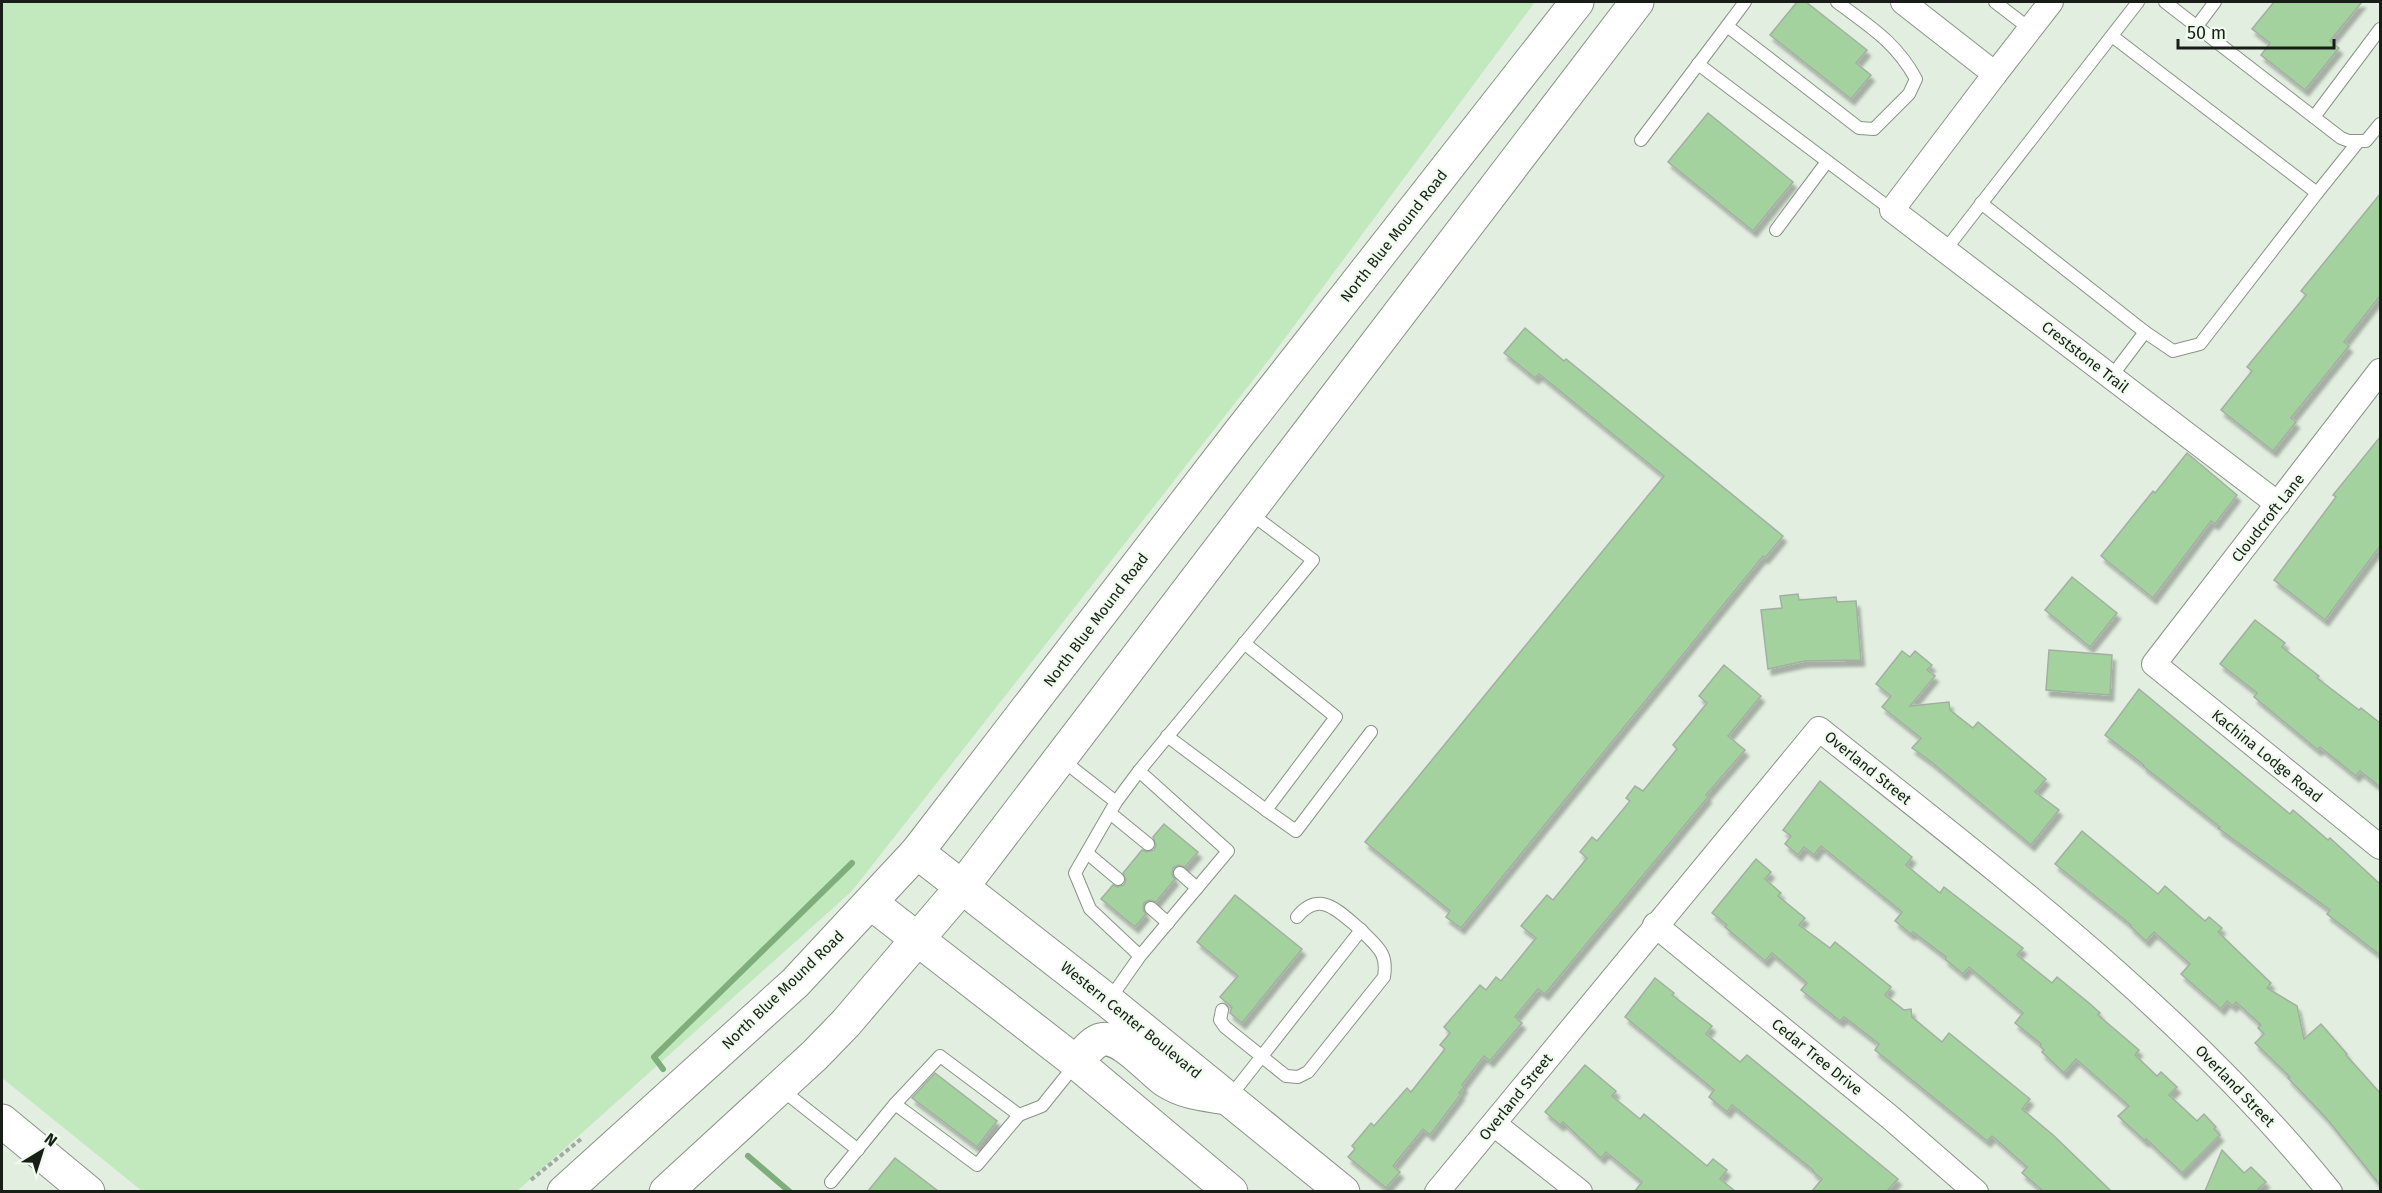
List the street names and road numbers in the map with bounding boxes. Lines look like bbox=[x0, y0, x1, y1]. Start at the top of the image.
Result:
street label: North Blue Mound Road bbox=[1337, 166, 1451, 306]
street label: Creststone Trail bbox=[2038, 317, 2133, 397]
street label: Cloudcroft Lane bbox=[2228, 470, 2308, 566]
street label: North Blue Mound Road bbox=[1040, 550, 1152, 690]
street label: Kachina Lodge Road bbox=[2208, 706, 2326, 806]
street label: Overland Street bbox=[1821, 727, 1916, 809]
street label: North Blue Mound Road bbox=[718, 927, 848, 1053]
street label: Western Center Boulevard bbox=[1057, 958, 1205, 1082]
street label: Cedar Tree Drive bbox=[1768, 1015, 1866, 1099]
street label: Overland Street bbox=[2192, 1041, 2279, 1131]
street label: Overland Street bbox=[1475, 1049, 1557, 1144]

